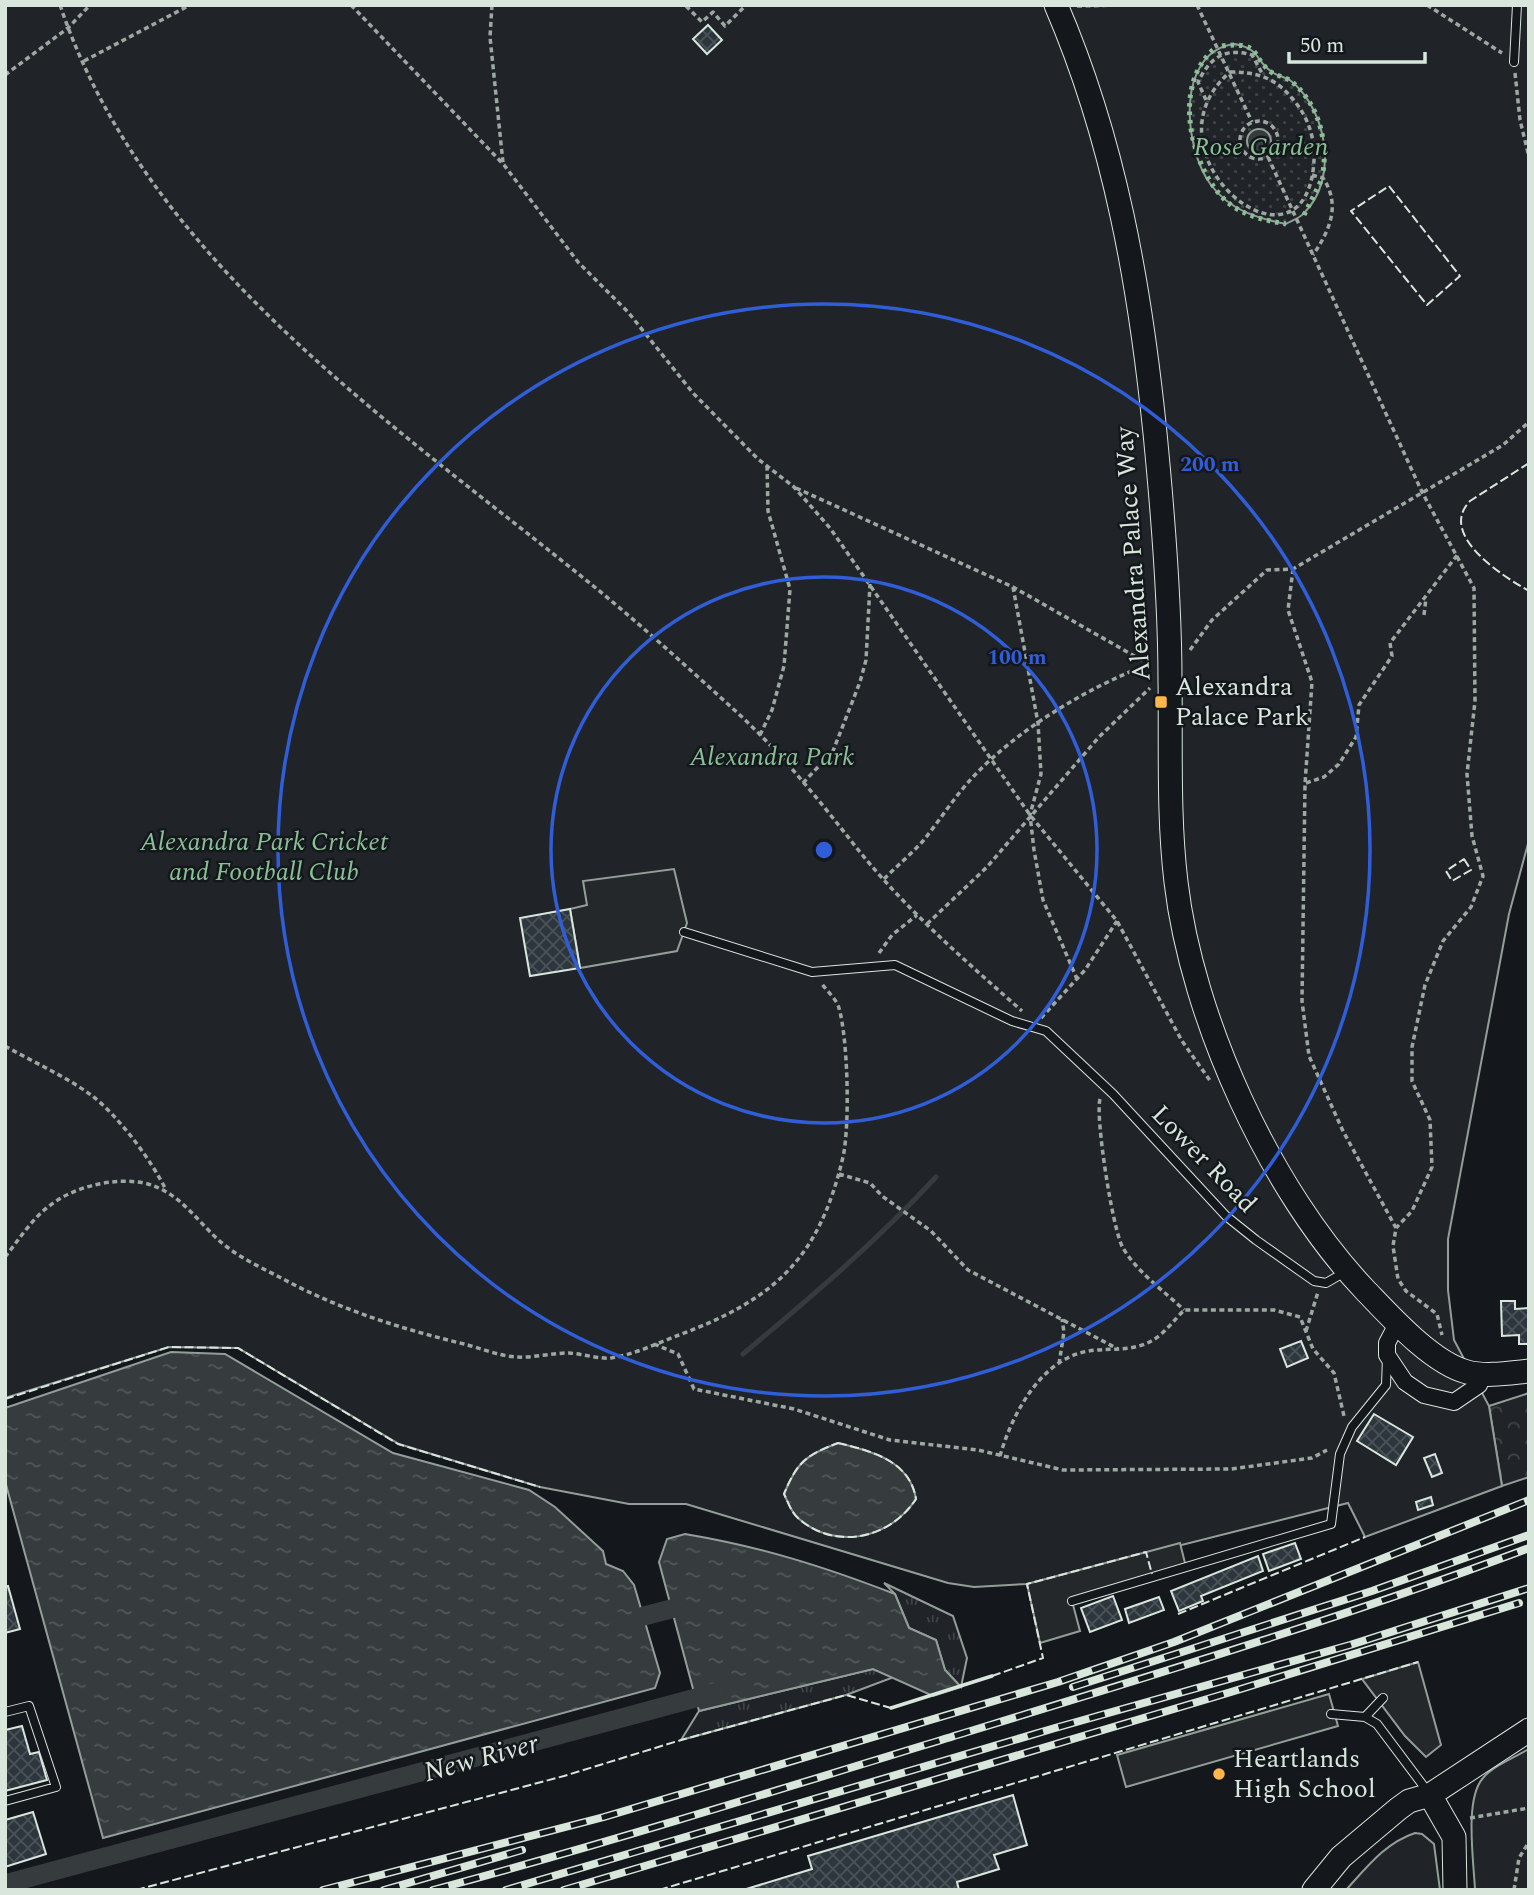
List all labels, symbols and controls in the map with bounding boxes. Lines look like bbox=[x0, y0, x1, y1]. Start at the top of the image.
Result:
scale bar bbox=[1289, 21, 1426, 65]
text: 50 m bbox=[1300, 30, 1344, 62]
park label: Rose Garden bbox=[1194, 127, 1329, 167]
street label: Alexandra Palace Way bbox=[1104, 424, 1162, 683]
text: 200 m bbox=[1180, 449, 1240, 481]
text: 100 m bbox=[987, 642, 1047, 674]
place label: Alexandra Palace Park bbox=[1175, 667, 1309, 737]
marker: Alexandra Palace Park bbox=[1153, 694, 1169, 710]
park label: Alexandra Park bbox=[689, 737, 854, 777]
park label: Alexandra Park Cricket and Football Club bbox=[139, 822, 389, 892]
centre of rings bbox=[812, 838, 836, 862]
street label: Lower Road bbox=[1142, 1095, 1266, 1223]
water label: New River bbox=[419, 1722, 544, 1794]
place label: Heartlands High School bbox=[1233, 1739, 1376, 1809]
marker: Heartlands High School bbox=[1211, 1766, 1227, 1782]

